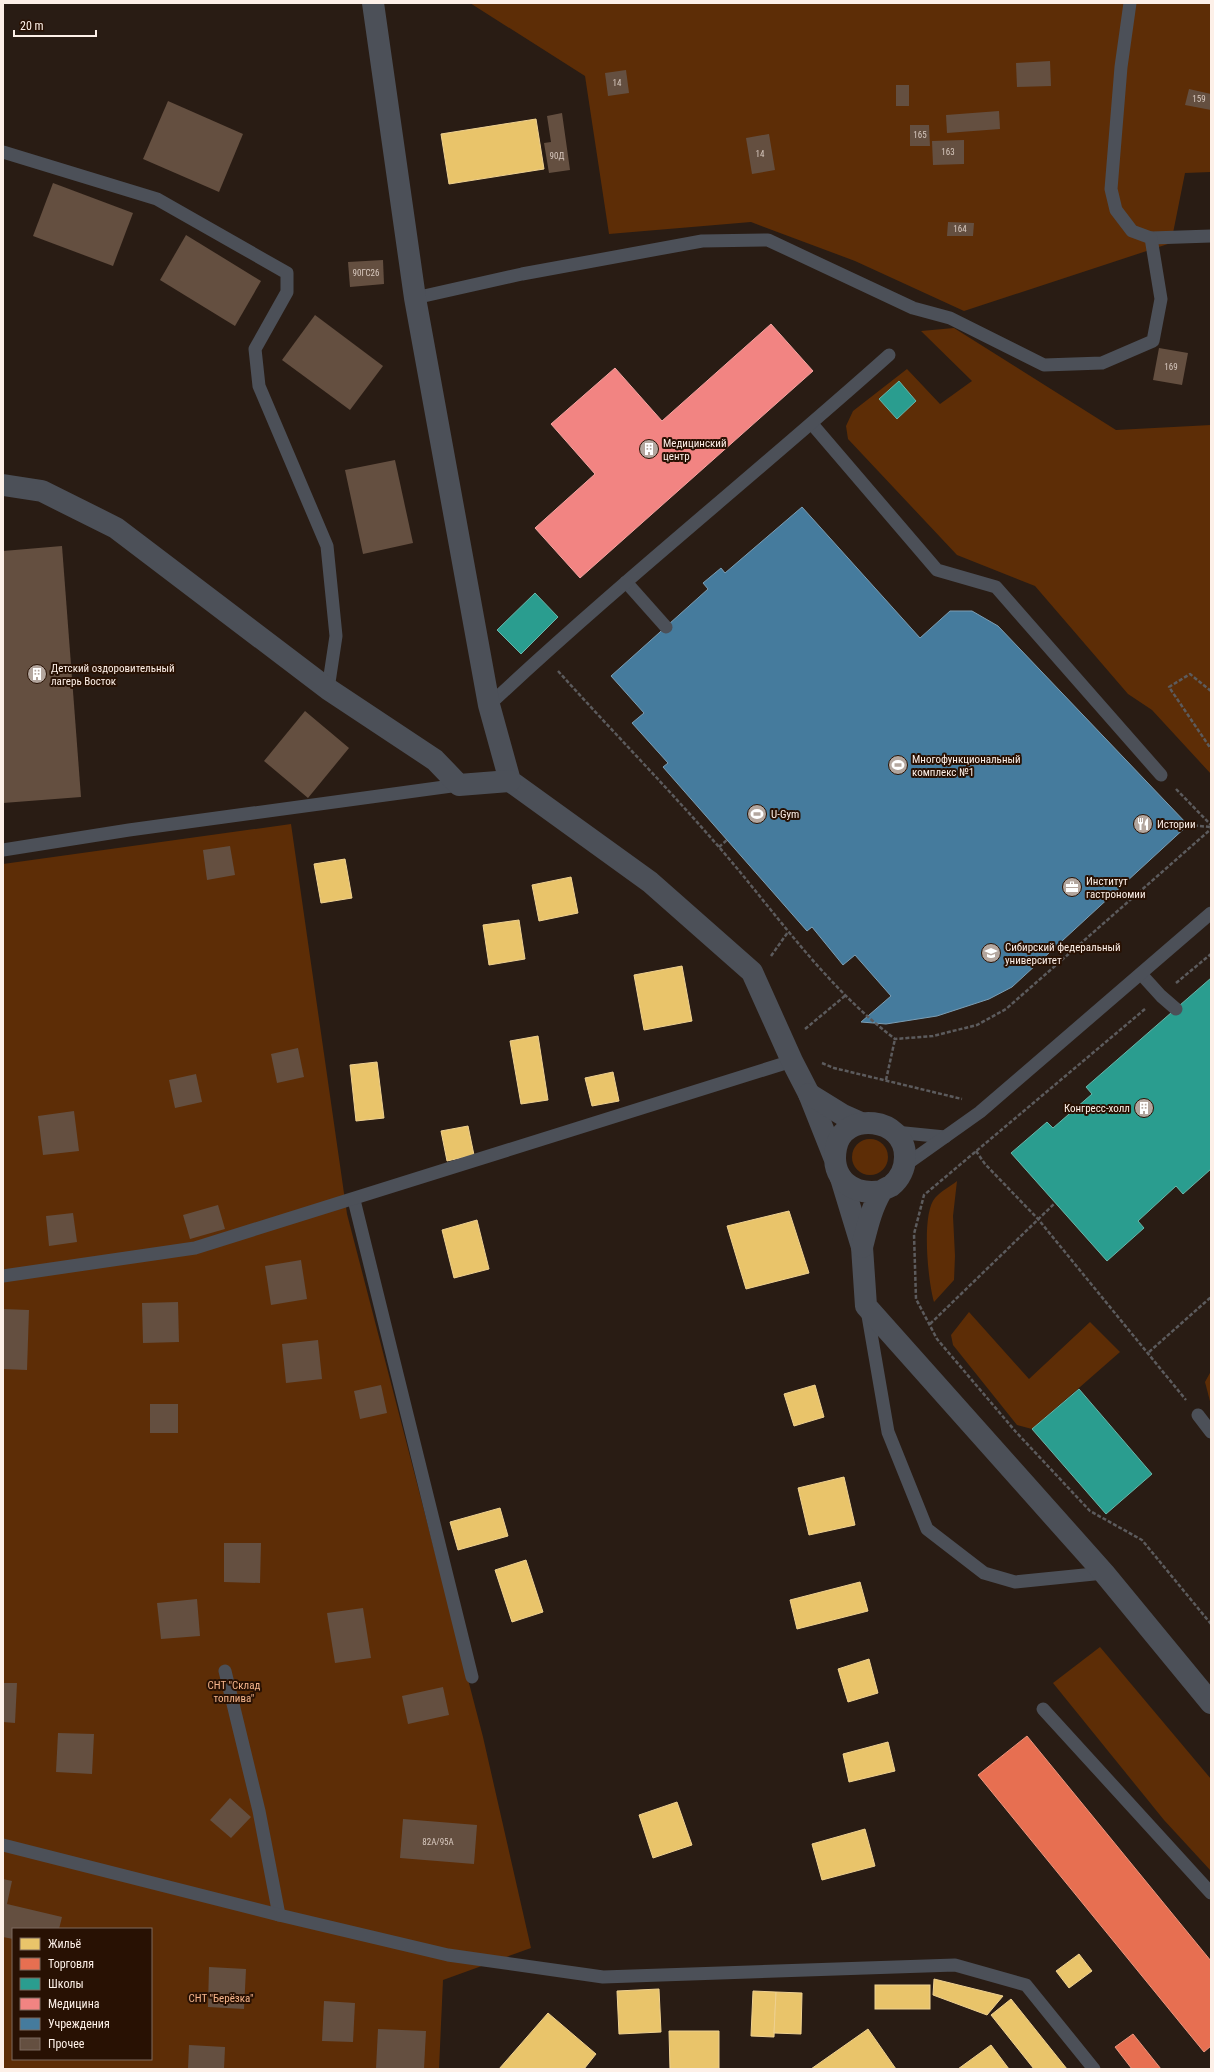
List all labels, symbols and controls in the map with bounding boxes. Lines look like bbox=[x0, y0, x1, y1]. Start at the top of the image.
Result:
scale bar bbox=[14, 12, 96, 38]
text: 20 m bbox=[20, 19, 44, 33]
house number: 14 bbox=[613, 78, 622, 88]
house number: 159 bbox=[1192, 94, 1206, 104]
house number: 165 bbox=[913, 130, 927, 140]
house number: 163 bbox=[941, 147, 955, 157]
house number: 14 bbox=[756, 149, 765, 159]
house number: 90Д bbox=[550, 151, 564, 161]
house number: 164 bbox=[953, 224, 967, 234]
house number: 90ГС26 bbox=[353, 268, 379, 278]
house number: 169 bbox=[1164, 362, 1178, 372]
place label: Медицинский центр bbox=[663, 437, 727, 463]
building icon: Медицинский центр bbox=[638, 438, 660, 460]
place label: Детский оздоровительный лагерь Восток bbox=[51, 662, 175, 688]
building icon: Детский оздоровительный лагерь Восток bbox=[26, 663, 48, 685]
place label: Многофункциональный комплекс №1 bbox=[912, 753, 1021, 779]
sports icon: Многофункциональный комплекс №1 bbox=[887, 754, 909, 776]
sports icon: U-Gym bbox=[746, 803, 768, 825]
place label: U-Gym bbox=[771, 808, 799, 821]
restaurant icon: Истории bbox=[1132, 813, 1154, 835]
place label: Истории bbox=[1157, 818, 1196, 831]
place label: Институт гастрономии bbox=[1086, 875, 1146, 901]
office icon: Институт гастрономии bbox=[1061, 876, 1083, 898]
place label: Сибирский федеральный университет bbox=[1005, 941, 1121, 967]
school or university icon: Сибирский федеральный университет bbox=[980, 942, 1002, 964]
building icon: Конгресс-холл bbox=[1133, 1097, 1155, 1119]
place label: Конгресс-холл bbox=[1064, 1102, 1130, 1115]
park label: СНТ "Склад топлива" bbox=[208, 1679, 260, 1705]
house number: 82А/95А bbox=[422, 1837, 454, 1847]
legend bbox=[12, 1928, 152, 2060]
text: Жильё bbox=[48, 1937, 81, 1951]
text: Торговля bbox=[48, 1957, 94, 1971]
text: Школы bbox=[48, 1977, 84, 1991]
park label: СНТ "Берёзка" bbox=[189, 1992, 253, 2005]
text: Медицина bbox=[48, 1997, 100, 2011]
text: Учреждения bbox=[48, 2017, 110, 2031]
text: Прочее bbox=[48, 2037, 85, 2051]

